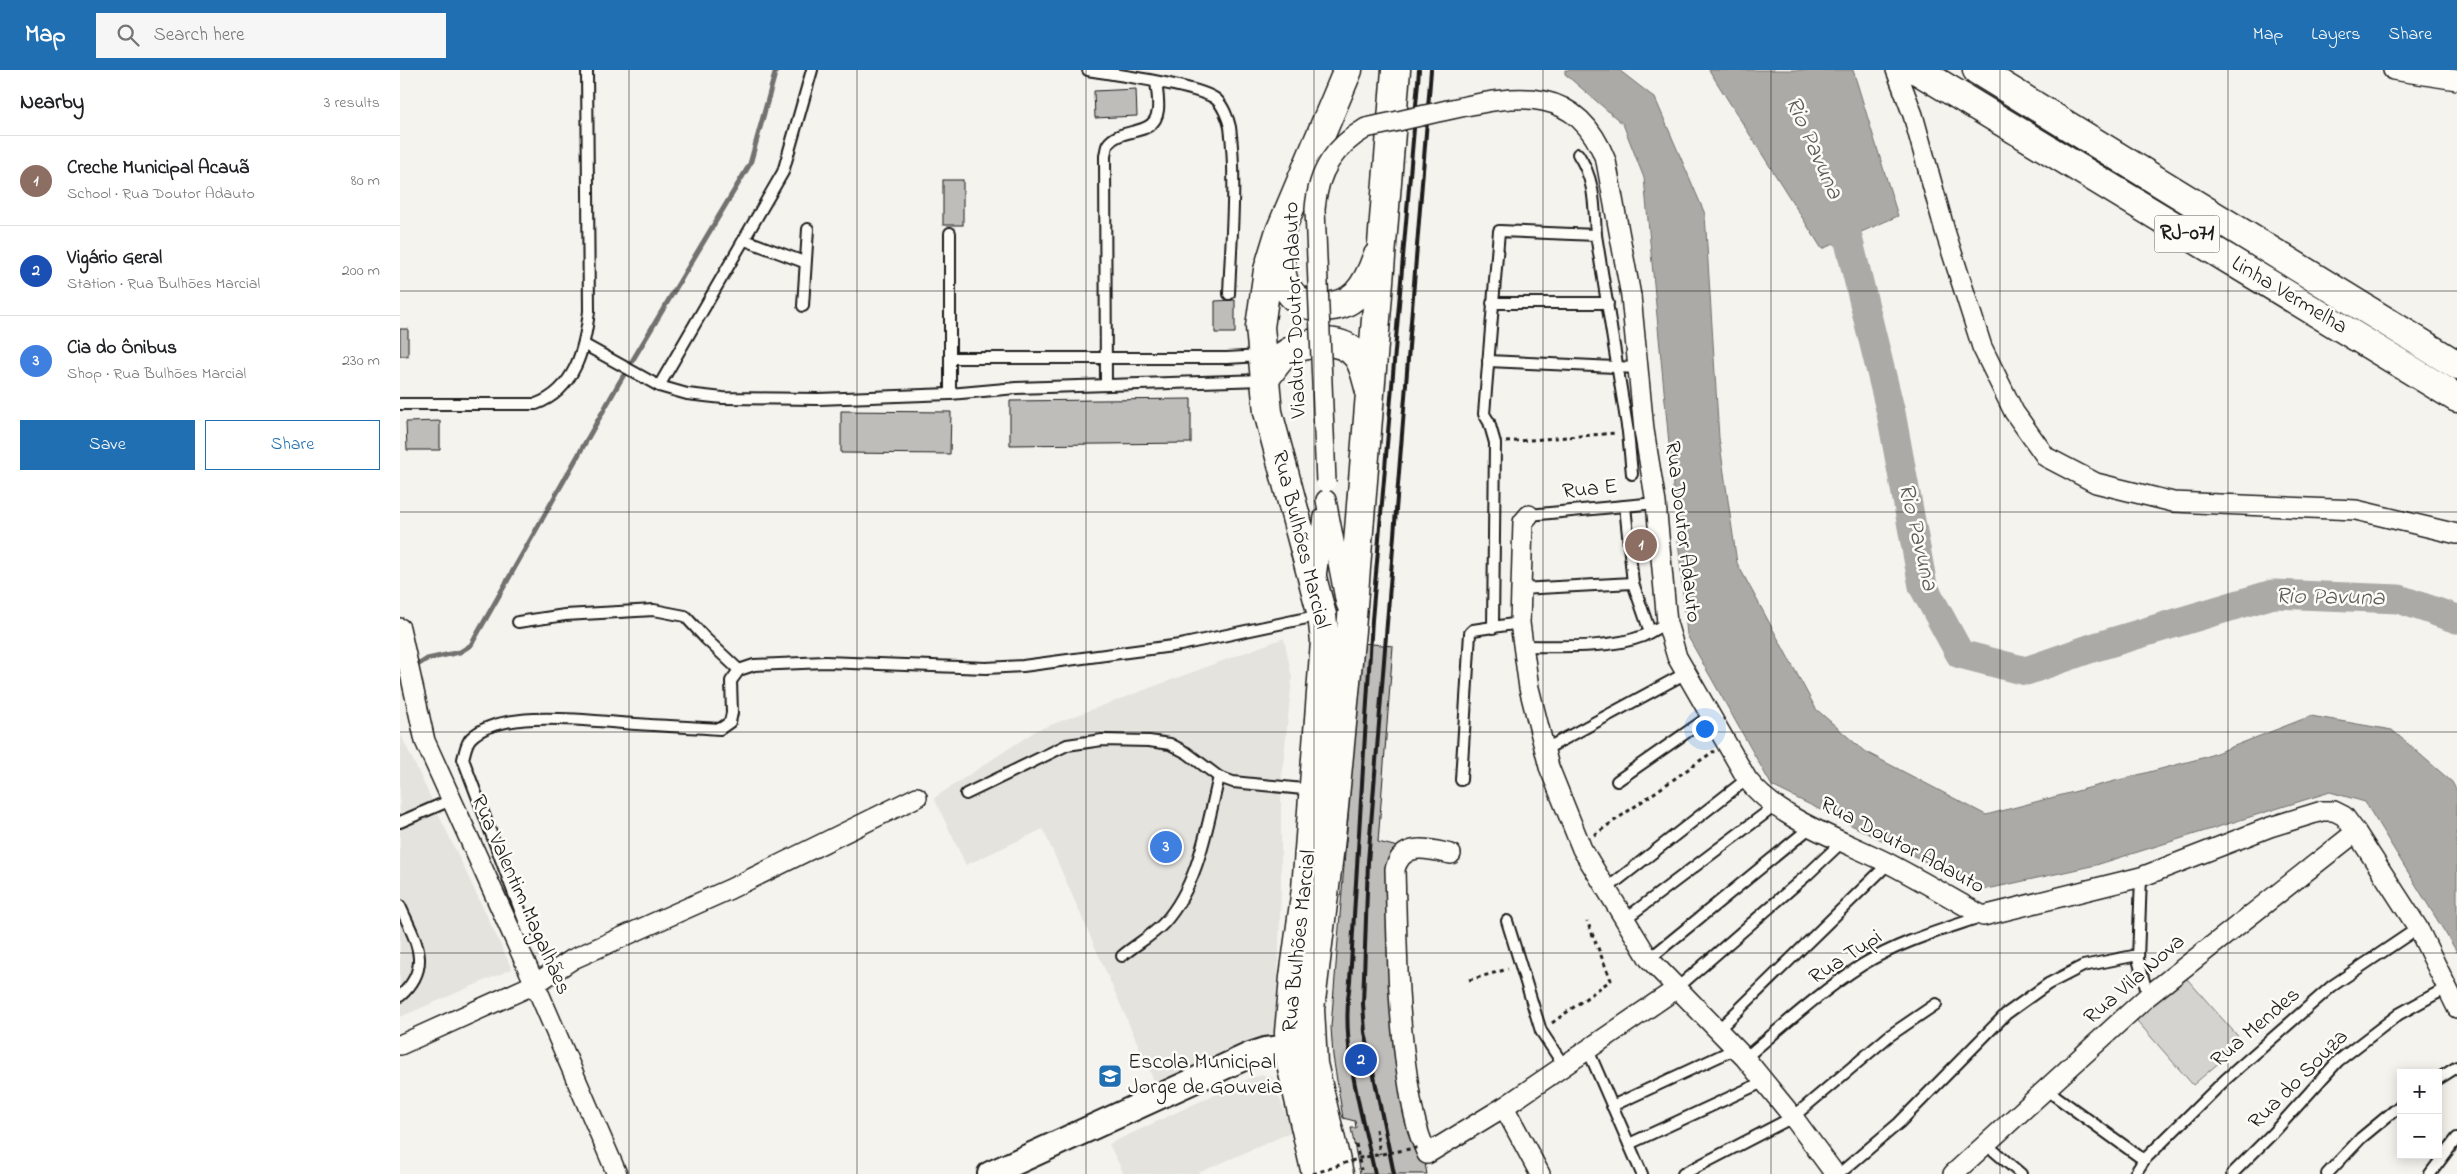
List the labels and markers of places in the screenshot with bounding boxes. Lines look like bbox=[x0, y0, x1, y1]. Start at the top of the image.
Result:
pin: 1 bbox=[1625, 526, 1657, 564]
pin: 3 bbox=[1150, 828, 1182, 866]
pin: 2 bbox=[1345, 1041, 1377, 1079]
place label: Escola Municipal Jorge de Gouveia bbox=[1128, 1047, 1283, 1105]
school or university icon: Escola Municipal Jorge de Gouveia bbox=[1097, 1063, 1123, 1089]

